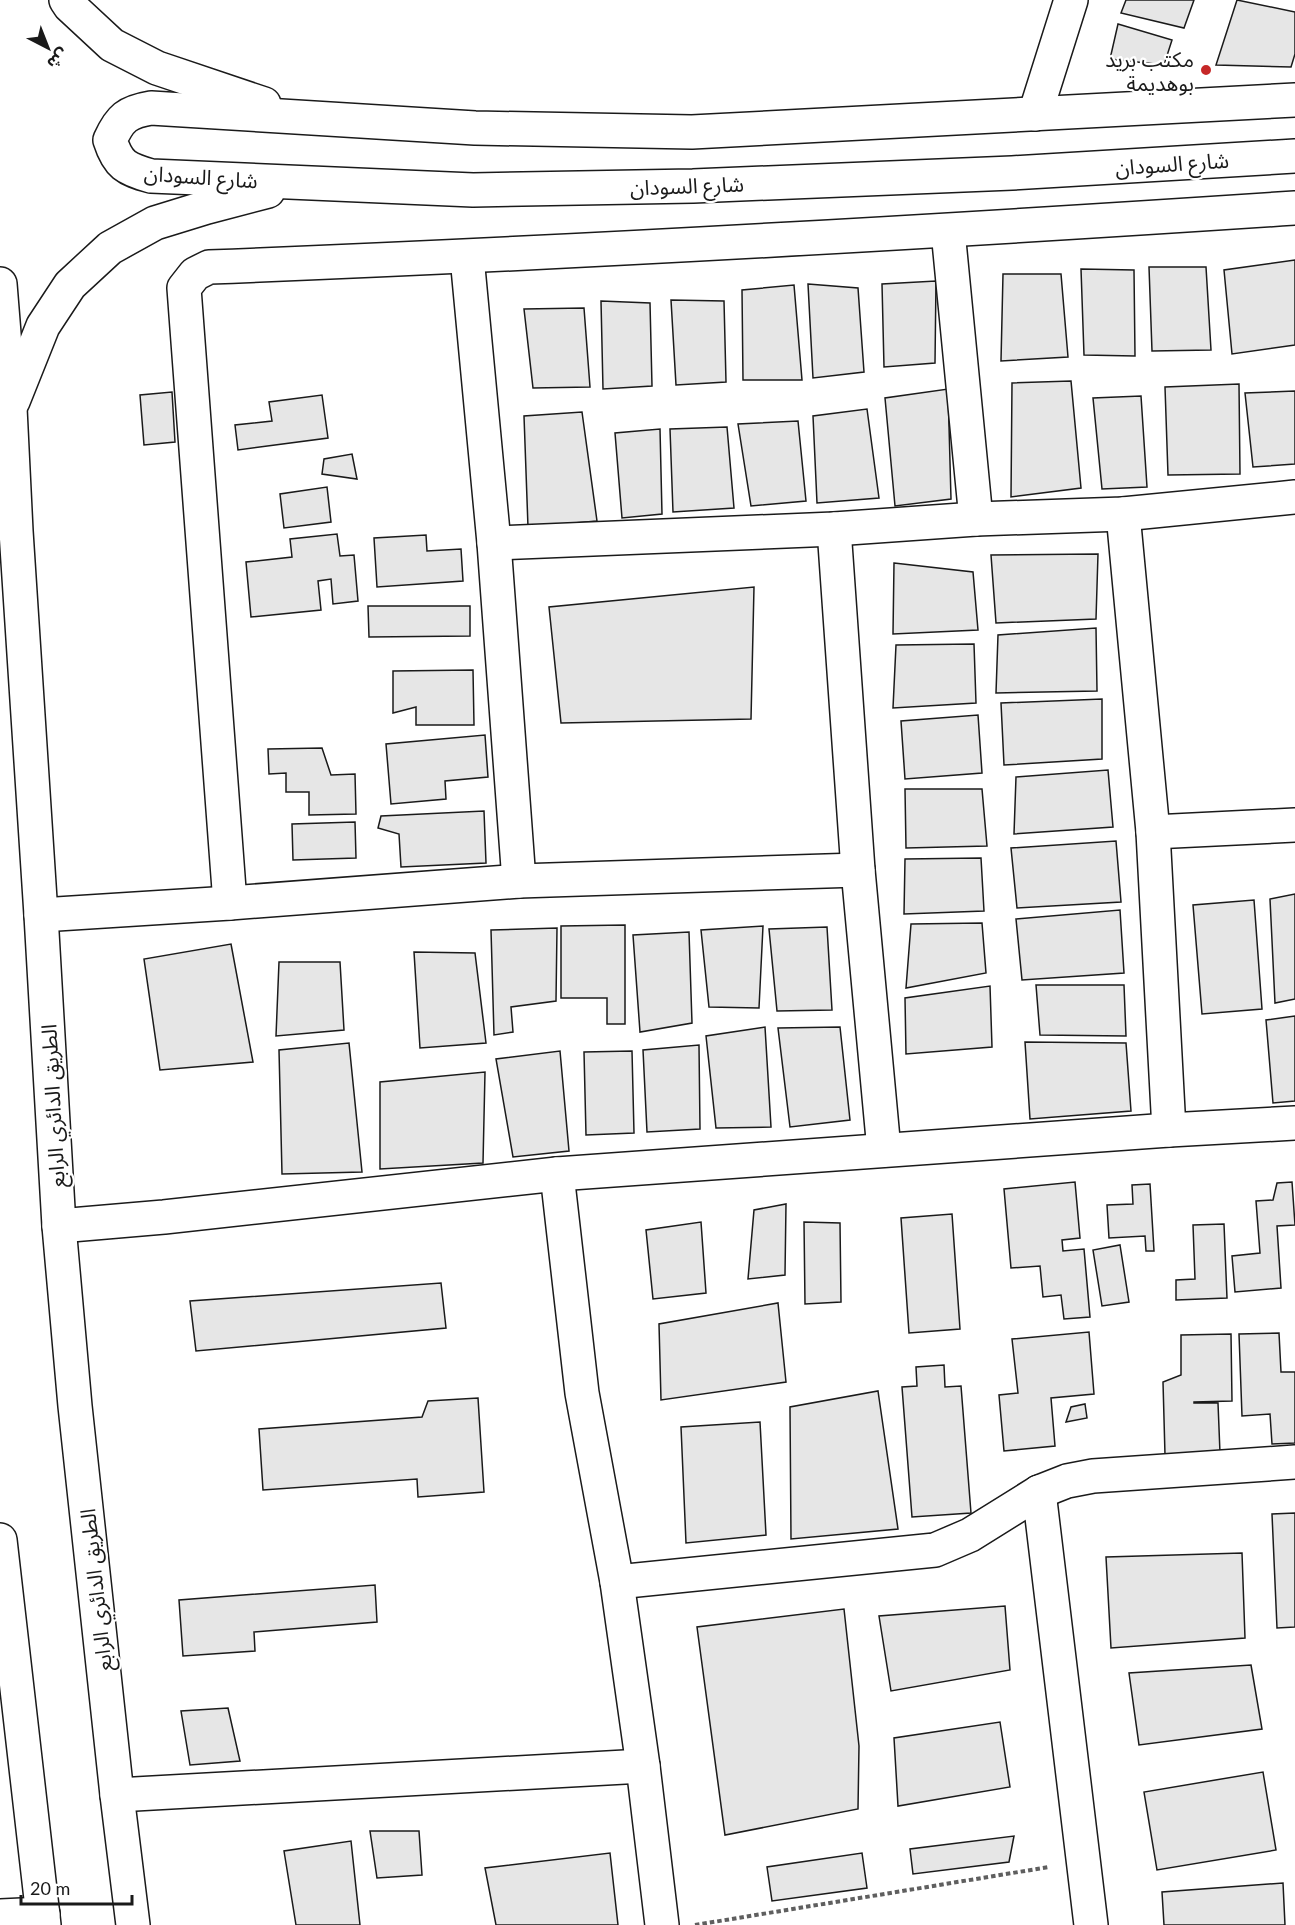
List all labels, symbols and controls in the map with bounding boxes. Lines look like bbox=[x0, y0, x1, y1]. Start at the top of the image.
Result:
north arrow bbox=[18, 18, 78, 78]
text: ش bbox=[43, 44, 73, 74]
place label: مكتب بريد بوهديمة bbox=[1105, 46, 1194, 96]
marker: مكتب بريد بوهديمة bbox=[1199, 63, 1213, 77]
street label: شارع السودان bbox=[1114, 147, 1230, 183]
street label: شارع السودان bbox=[143, 160, 259, 196]
street label: شارع السودان bbox=[630, 171, 745, 203]
street label: الطريق الدائري الرابع bbox=[35, 1023, 74, 1188]
street label: الطريق الدائري الرابع bbox=[74, 1507, 121, 1673]
scale bar bbox=[21, 1868, 132, 1906]
text: 20 m bbox=[30, 1877, 70, 1899]

